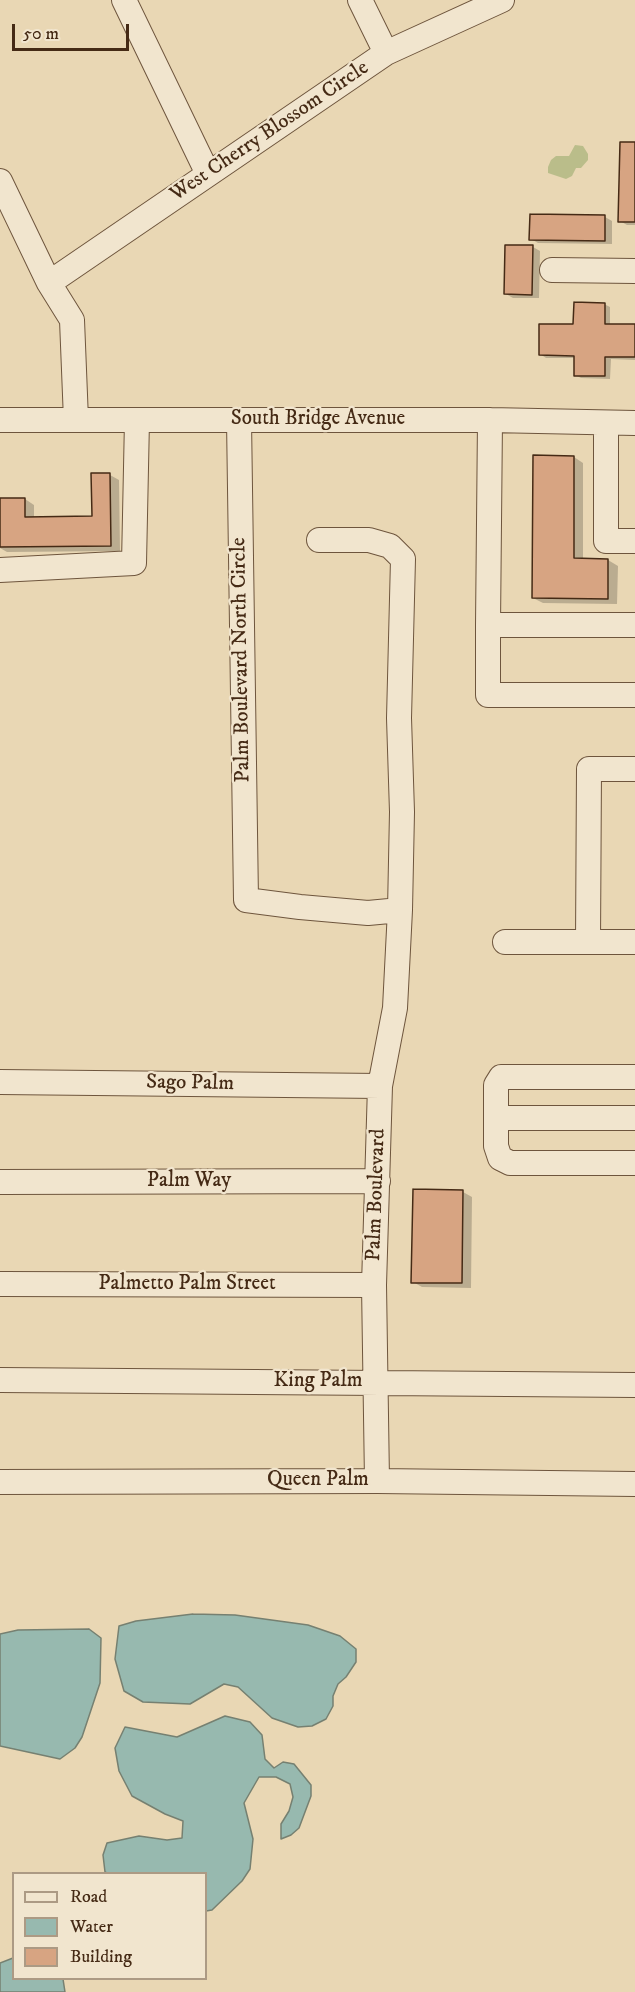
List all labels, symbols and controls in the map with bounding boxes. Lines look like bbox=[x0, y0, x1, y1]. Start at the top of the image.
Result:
scale bar bbox=[15, 12, 132, 50]
text: 50 m bbox=[23, 23, 59, 45]
street label: West Cherry Blossom Circle bbox=[166, 56, 374, 208]
street label: South Bridge Avenue bbox=[231, 407, 405, 433]
street label: Palm Boulevard North Circle bbox=[227, 537, 257, 783]
street label: Sago Palm bbox=[146, 1071, 234, 1097]
street label: Palm Boulevard bbox=[362, 1128, 392, 1262]
street label: Palm Way bbox=[147, 1169, 231, 1195]
street label: Palmetto Palm Street bbox=[98, 1272, 276, 1298]
street label: King Palm bbox=[273, 1369, 363, 1395]
street label: Queen Palm bbox=[267, 1468, 369, 1494]
legend bbox=[12, 1872, 207, 1980]
text: Road bbox=[70, 1886, 107, 1908]
text: Water bbox=[70, 1916, 113, 1938]
text: Building bbox=[70, 1946, 132, 1968]

